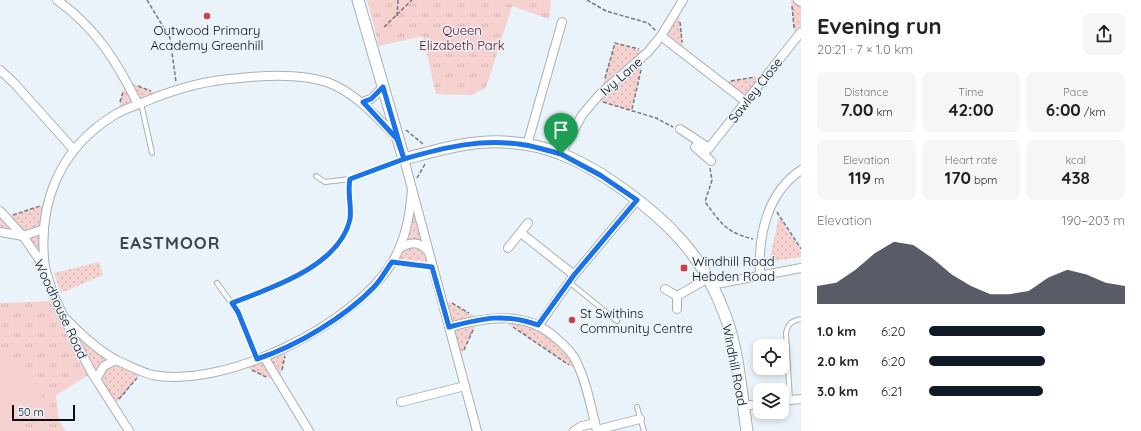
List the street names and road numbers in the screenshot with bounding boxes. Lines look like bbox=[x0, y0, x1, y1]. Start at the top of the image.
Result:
street label: Ivy Lane bbox=[597, 53, 645, 99]
street label: Sawley Close bbox=[724, 54, 786, 126]
street label: Woodhouse Road bbox=[31, 257, 91, 361]
street label: Windhill Road bbox=[719, 323, 751, 407]

